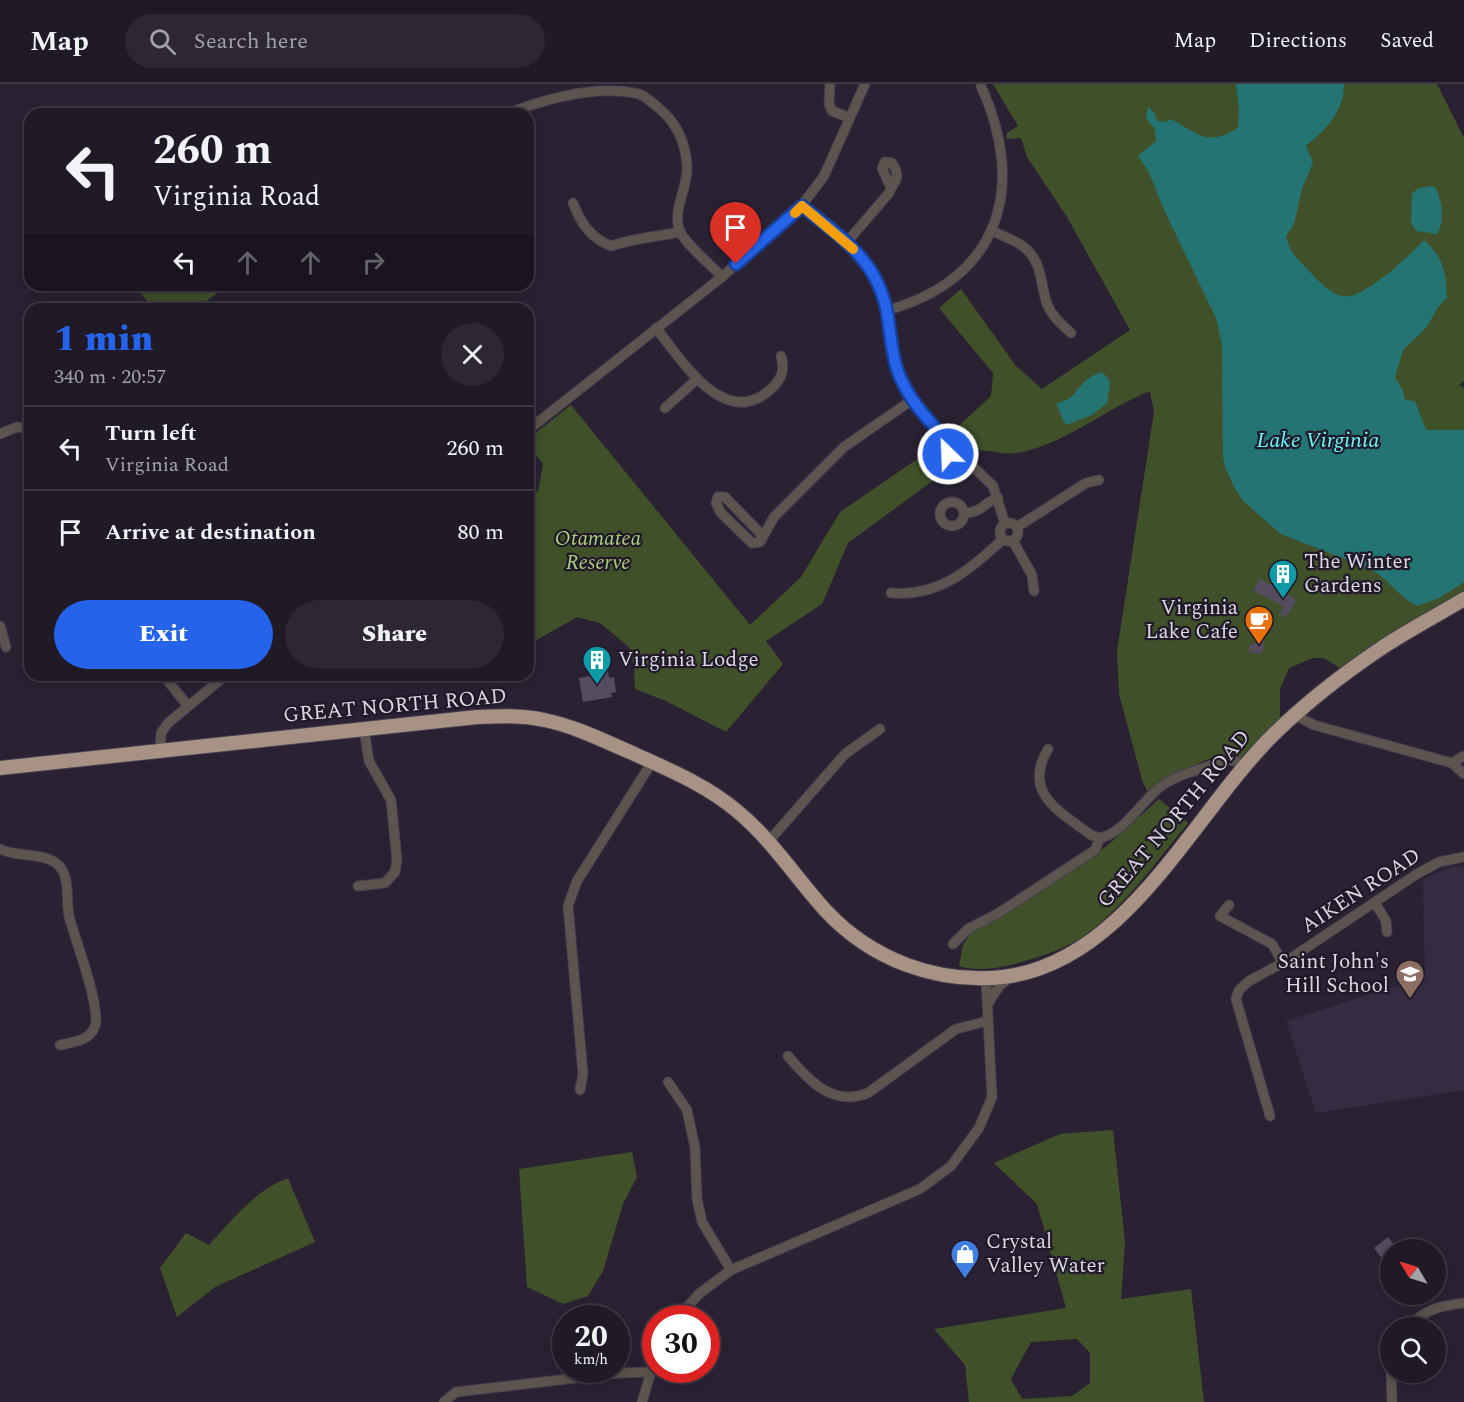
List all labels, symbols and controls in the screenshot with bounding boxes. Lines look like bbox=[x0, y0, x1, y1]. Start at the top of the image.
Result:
search box bbox=[125, 14, 545, 68]
text: Map bbox=[30, 20, 89, 63]
icon: search bbox=[146, 25, 179, 58]
text: Search here bbox=[194, 25, 308, 58]
text: Map bbox=[1174, 25, 1216, 57]
text: Directions bbox=[1249, 25, 1347, 57]
text: Saved bbox=[1380, 25, 1434, 57]
text: 260 m bbox=[153, 119, 272, 182]
icon: left bbox=[54, 132, 132, 210]
text: Virginia Road bbox=[153, 176, 320, 218]
pin bbox=[710, 202, 761, 264]
icon: arrive bbox=[719, 211, 752, 244]
icon: left bbox=[168, 246, 201, 279]
icon: ahead bbox=[231, 246, 264, 279]
icon: ahead bbox=[294, 246, 327, 279]
icon: right bbox=[357, 246, 390, 279]
text: 1 min bbox=[54, 312, 154, 367]
button: close bbox=[441, 323, 504, 386]
text: 340 m · 20:57 bbox=[54, 362, 166, 392]
text: Turn left bbox=[105, 417, 197, 450]
position arrow bbox=[916, 422, 980, 486]
water label: Lake Virginia bbox=[1256, 424, 1380, 457]
icon: left bbox=[54, 432, 87, 465]
text: 260 m bbox=[447, 432, 504, 465]
text: Virginia Road bbox=[105, 450, 229, 480]
icon: arrive bbox=[54, 516, 87, 549]
text: Arrive at destination bbox=[105, 516, 316, 549]
text: 80 m bbox=[458, 516, 504, 549]
park label: Otamatea Reserve bbox=[555, 523, 642, 579]
place label: The Winter Gardens bbox=[1304, 546, 1411, 602]
building icon: The Winter Gardens bbox=[1267, 558, 1299, 600]
place label: Virginia Lake Cafe bbox=[1145, 592, 1239, 648]
button: Exit bbox=[54, 600, 273, 669]
button: Share bbox=[285, 600, 504, 669]
cafe icon: Virginia Lake Cafe bbox=[1243, 604, 1275, 646]
building icon: Virginia Lodge bbox=[581, 644, 613, 686]
place label: Virginia Lodge bbox=[618, 644, 759, 676]
street label: GREAT NORTH ROAD bbox=[282, 680, 508, 732]
street label: GREAT NORTH ROAD bbox=[1090, 723, 1258, 915]
street label: AIKEN ROAD bbox=[1295, 840, 1427, 942]
place label: Saint John's Hill School bbox=[1278, 946, 1389, 1002]
school or university icon: Saint John's Hill School bbox=[1394, 958, 1426, 1000]
place label: Crystal Valley Water bbox=[986, 1226, 1105, 1282]
shop icon: Crystal Valley Water bbox=[949, 1238, 981, 1280]
north arrow bbox=[1380, 1239, 1446, 1305]
map controls bbox=[1380, 1239, 1446, 1383]
speed limit sign: 30 bbox=[642, 1305, 720, 1383]
text: 20 bbox=[574, 1314, 608, 1360]
button: search bbox=[1380, 1317, 1446, 1383]
text: km/h bbox=[574, 1348, 608, 1371]

